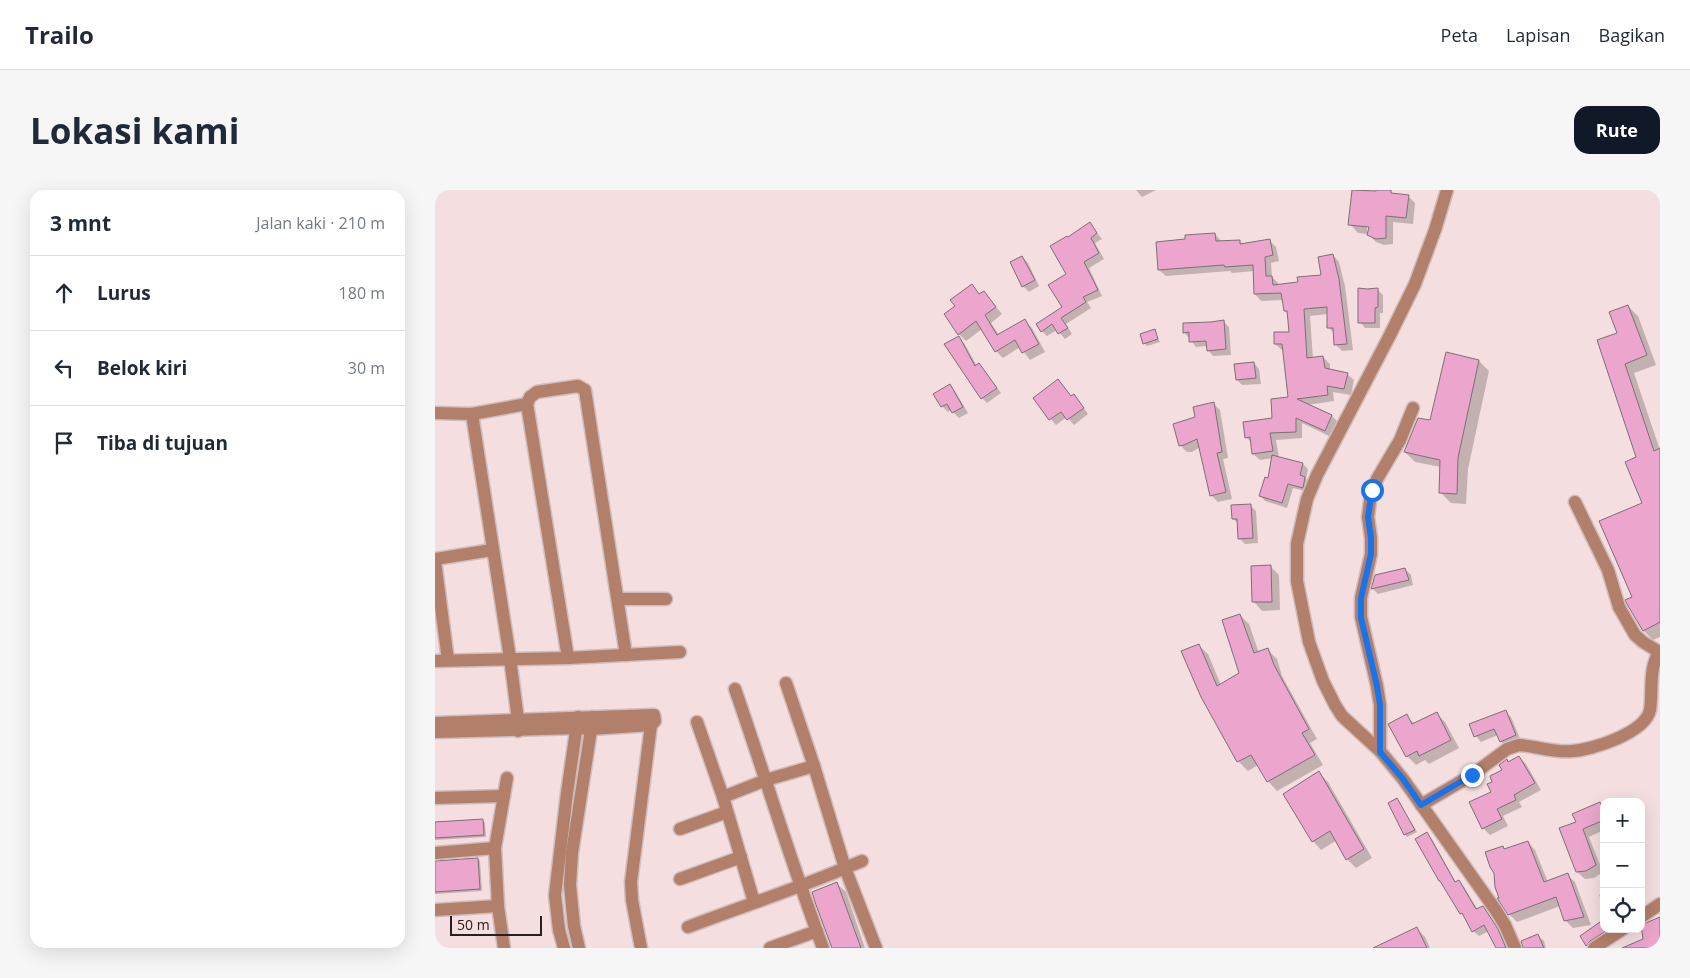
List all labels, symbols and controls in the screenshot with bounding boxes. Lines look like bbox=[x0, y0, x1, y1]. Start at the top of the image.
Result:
text: Trailo bbox=[25, 18, 94, 51]
text: Peta bbox=[1441, 23, 1478, 47]
text: Lapisan bbox=[1506, 23, 1571, 47]
text: Bagikan bbox=[1599, 23, 1665, 47]
button: Rute bbox=[1574, 106, 1660, 154]
text: Lokasi kami bbox=[30, 107, 239, 154]
text: 3 mnt bbox=[50, 209, 111, 237]
text: Jalan kaki · 210 m bbox=[256, 212, 385, 234]
icon: ahead bbox=[50, 279, 78, 307]
text: Lurus bbox=[97, 280, 151, 306]
text: 180 m bbox=[339, 282, 385, 304]
icon: left bbox=[50, 354, 78, 382]
text: Belok kiri bbox=[97, 355, 187, 381]
text: 30 m bbox=[348, 357, 385, 379]
icon: arrive bbox=[50, 429, 78, 457]
text: Tiba di tujuan bbox=[97, 430, 228, 456]
route start bbox=[1361, 479, 1384, 502]
route end bbox=[1461, 764, 1484, 787]
map controls bbox=[1600, 798, 1645, 933]
button: + bbox=[1600, 798, 1645, 843]
button: − bbox=[1600, 843, 1645, 888]
button: locate bbox=[1600, 888, 1645, 933]
scale bar bbox=[450, 913, 543, 936]
text: 50 m bbox=[457, 915, 490, 934]

